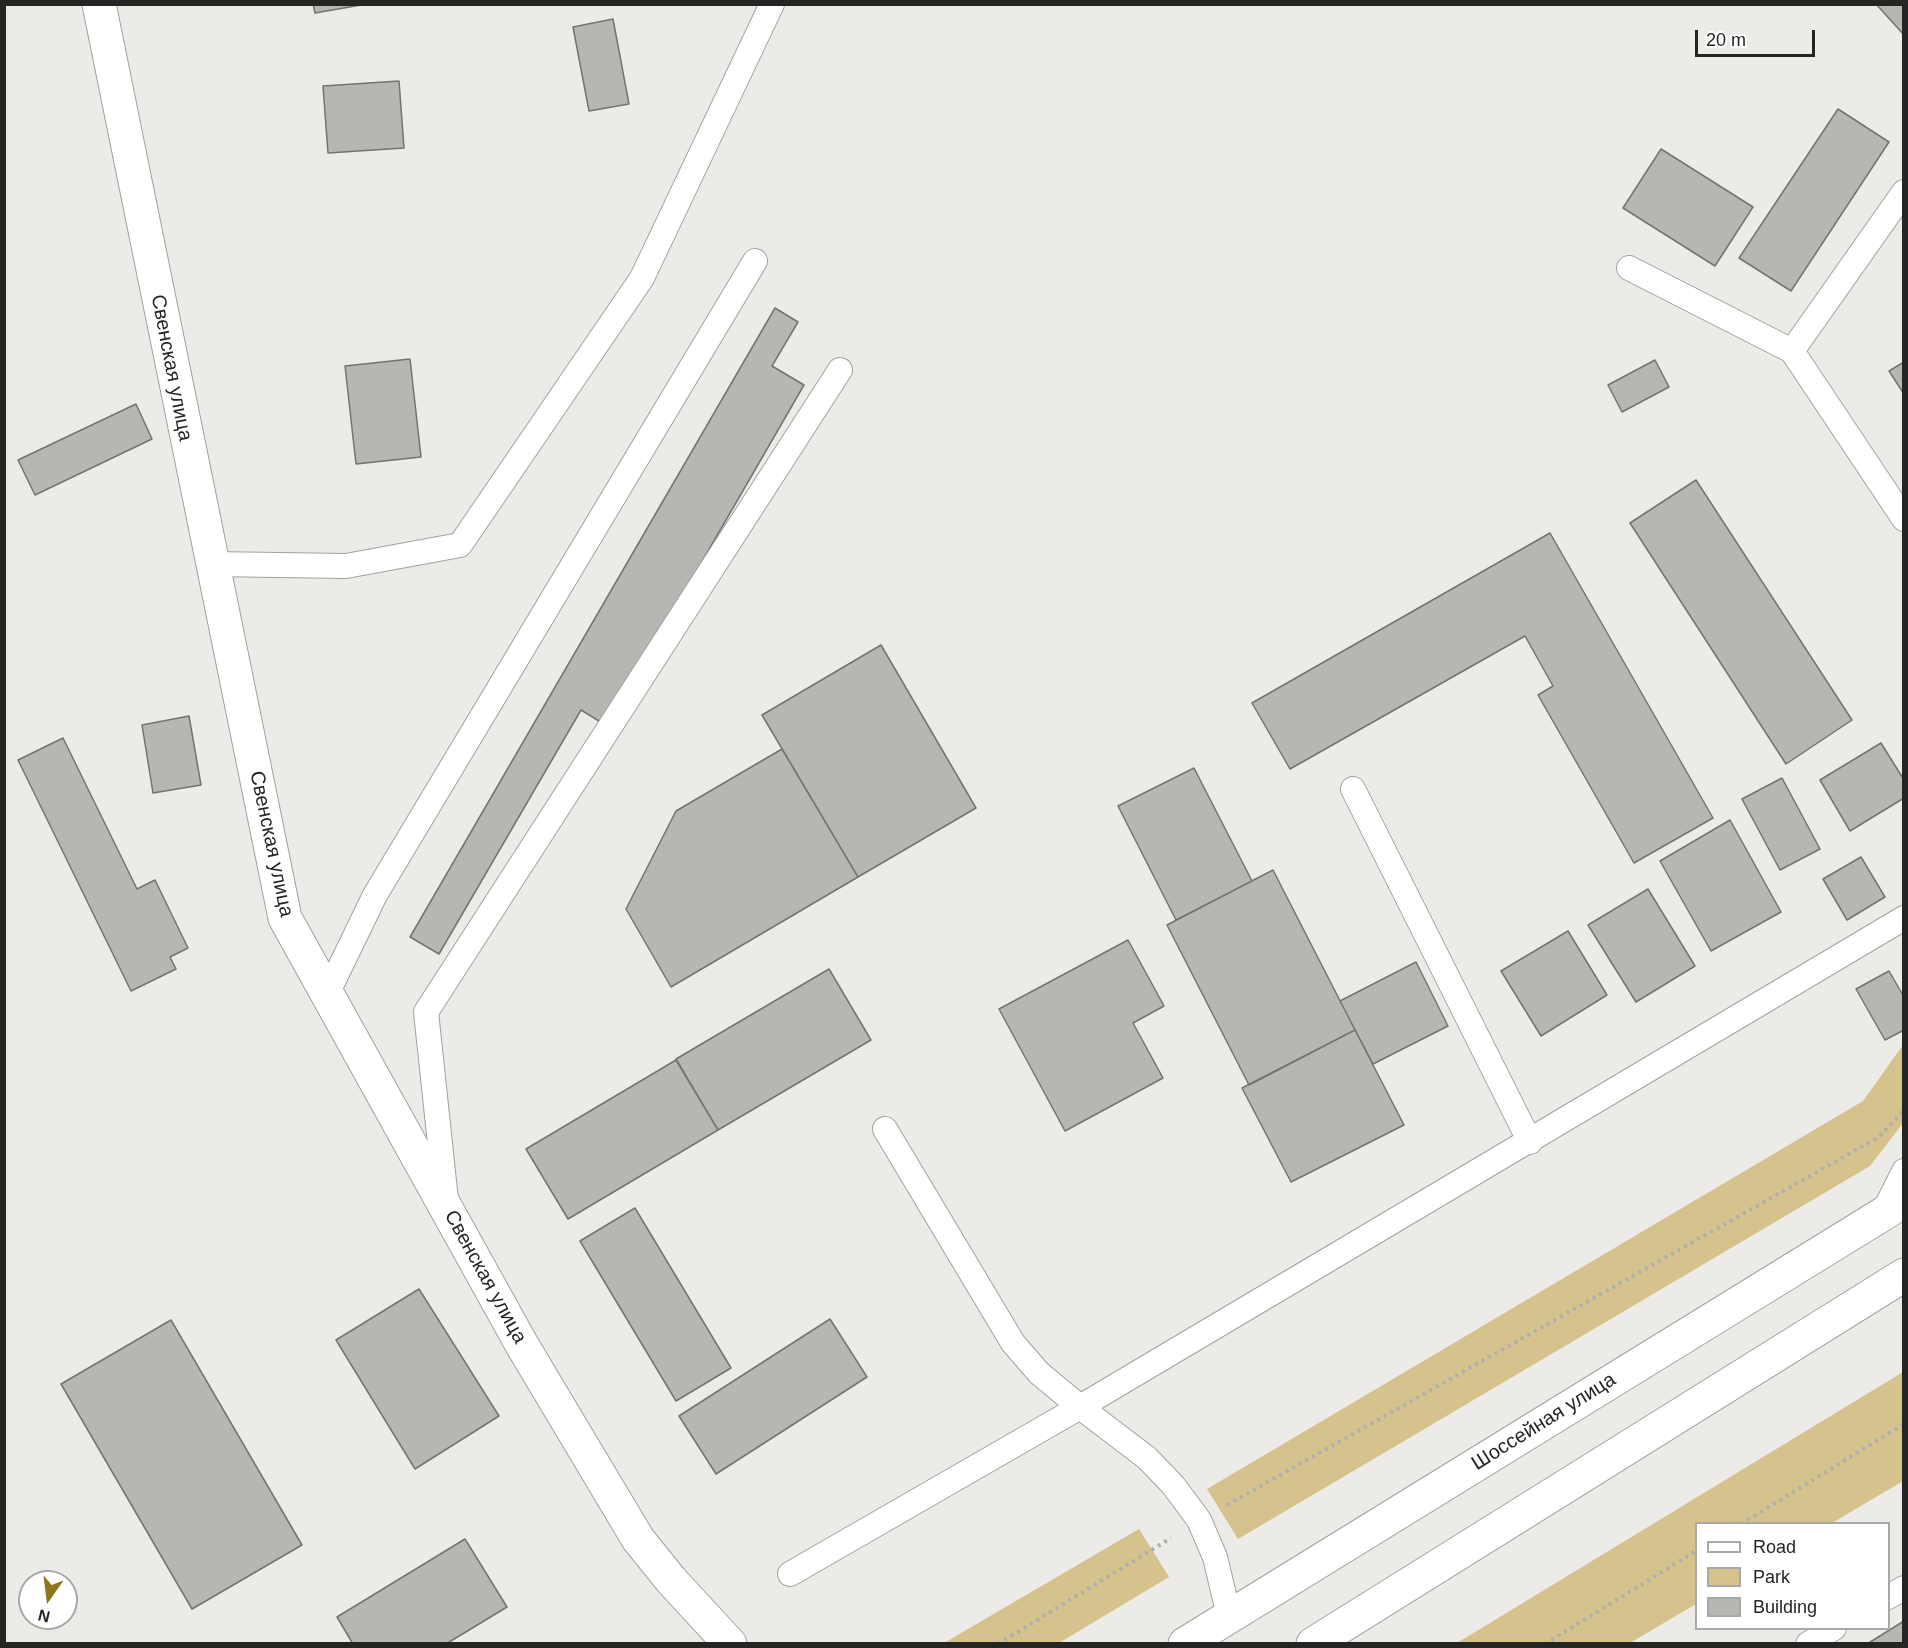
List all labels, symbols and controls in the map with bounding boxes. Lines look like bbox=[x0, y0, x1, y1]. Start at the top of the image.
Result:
scale bar bbox=[1698, 18, 1818, 56]
text: 20 m bbox=[1706, 30, 1746, 50]
street label: Свенская улица bbox=[145, 293, 197, 443]
street label: Свенская улица bbox=[244, 769, 298, 919]
street label: Свенская улица bbox=[438, 1206, 532, 1348]
street label: Шоссейная улица bbox=[1468, 1368, 1620, 1476]
legend bbox=[1695, 1522, 1890, 1630]
text: Road bbox=[1753, 1537, 1796, 1557]
text: Park bbox=[1753, 1567, 1790, 1587]
north arrow bbox=[18, 1570, 78, 1630]
text: Building bbox=[1753, 1597, 1817, 1617]
text: N bbox=[36, 1606, 52, 1626]

